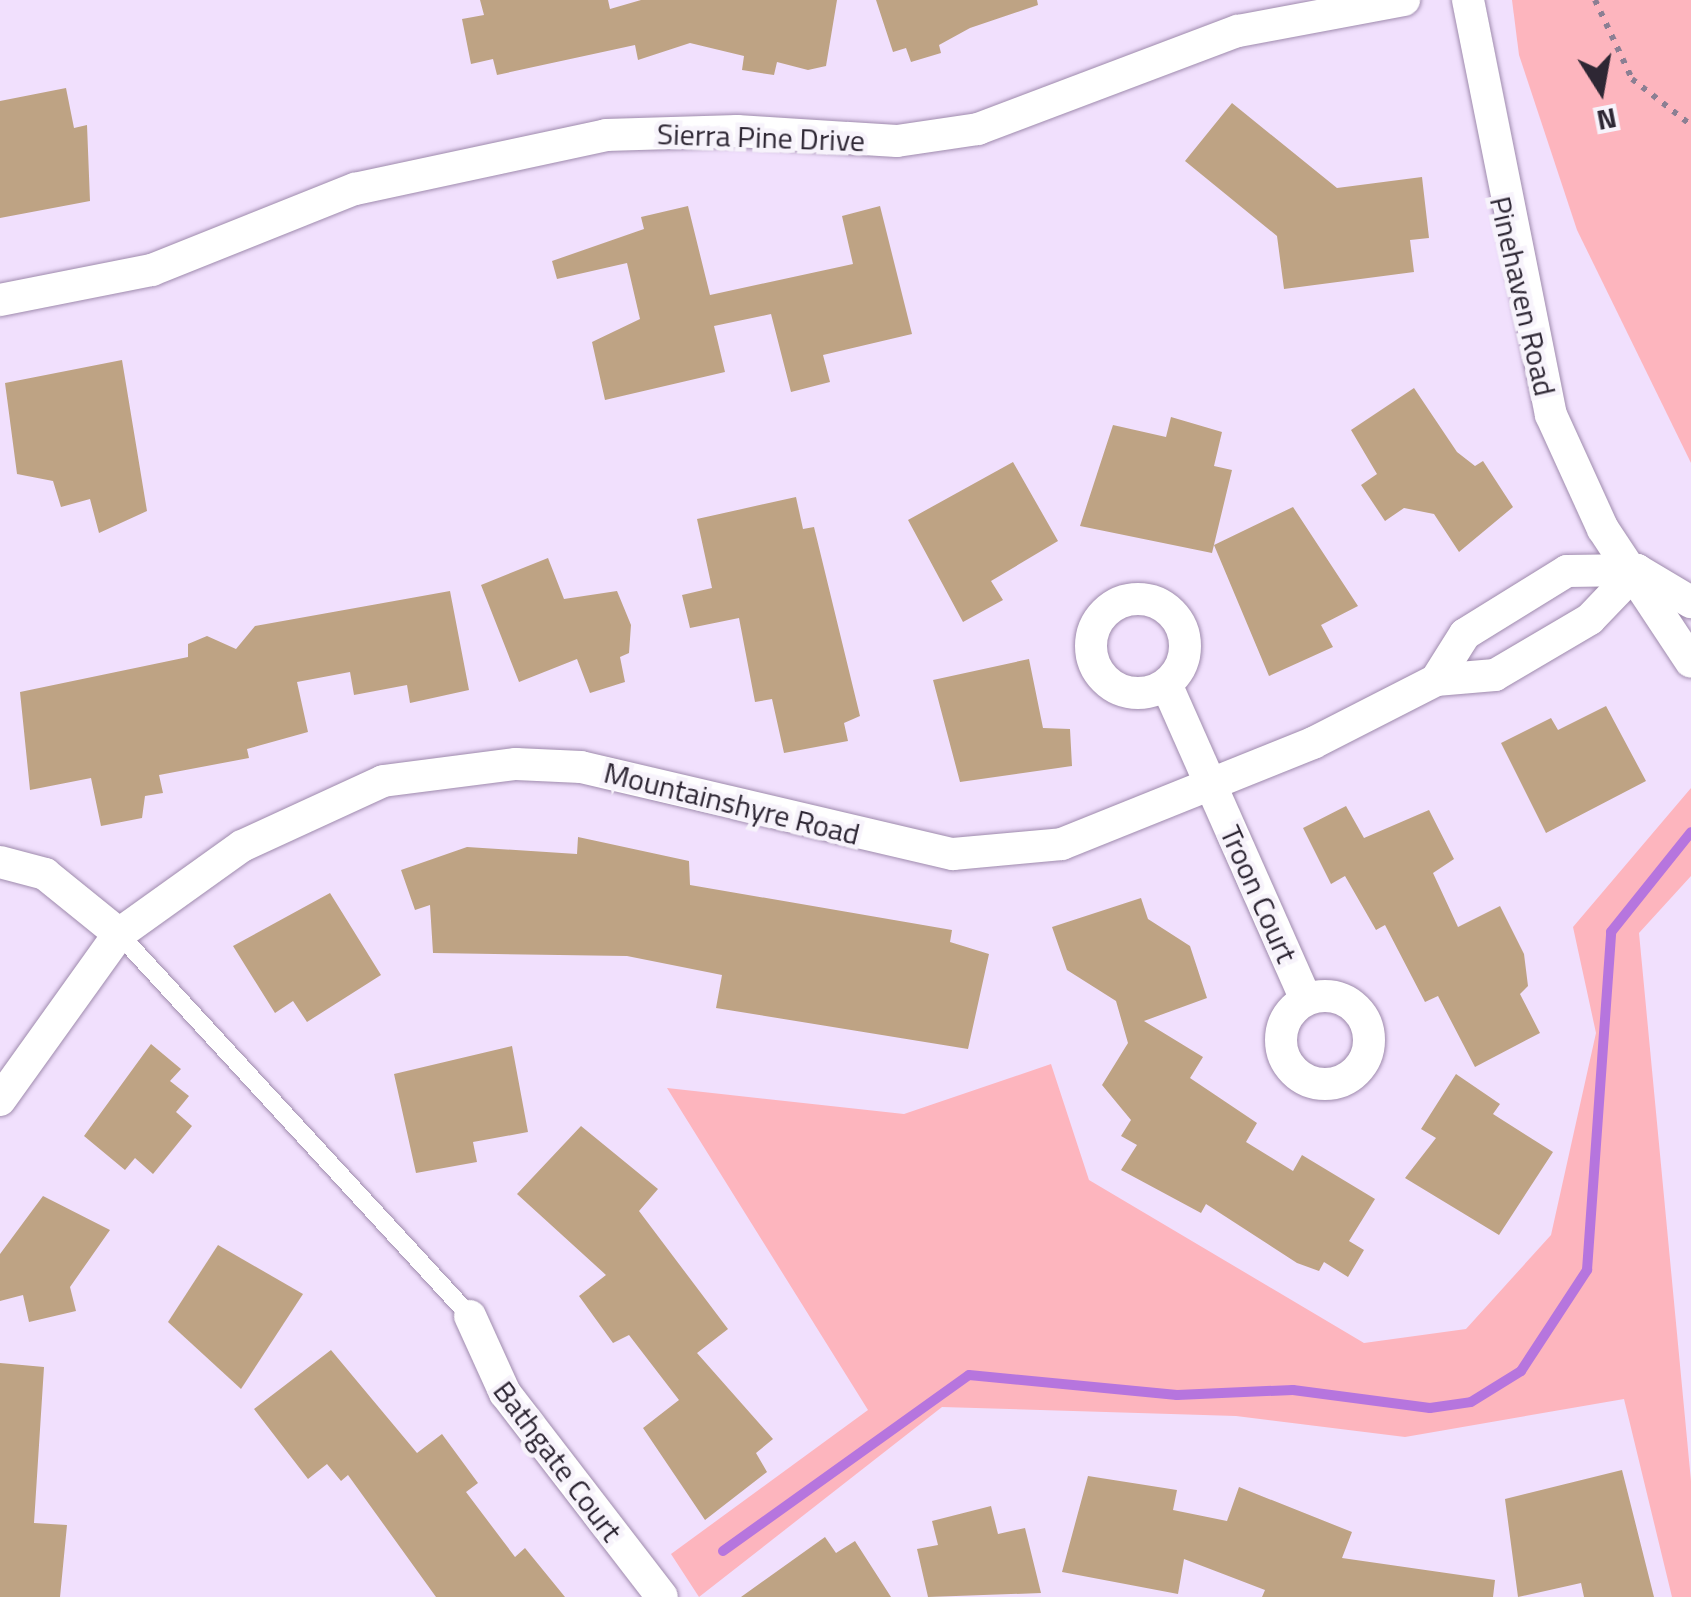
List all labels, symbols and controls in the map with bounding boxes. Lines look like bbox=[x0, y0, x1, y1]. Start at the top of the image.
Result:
north arrow bbox=[1551, 40, 1651, 140]
text: N bbox=[1593, 97, 1620, 143]
street label: Sierra Pine Drive bbox=[656, 115, 866, 159]
street label: Pinehaven Road bbox=[1483, 193, 1563, 399]
street label: Mountainshyre Road bbox=[600, 754, 864, 852]
street label: Troon Court bbox=[1213, 820, 1305, 968]
street label: Bathgate Court bbox=[486, 1374, 630, 1548]

